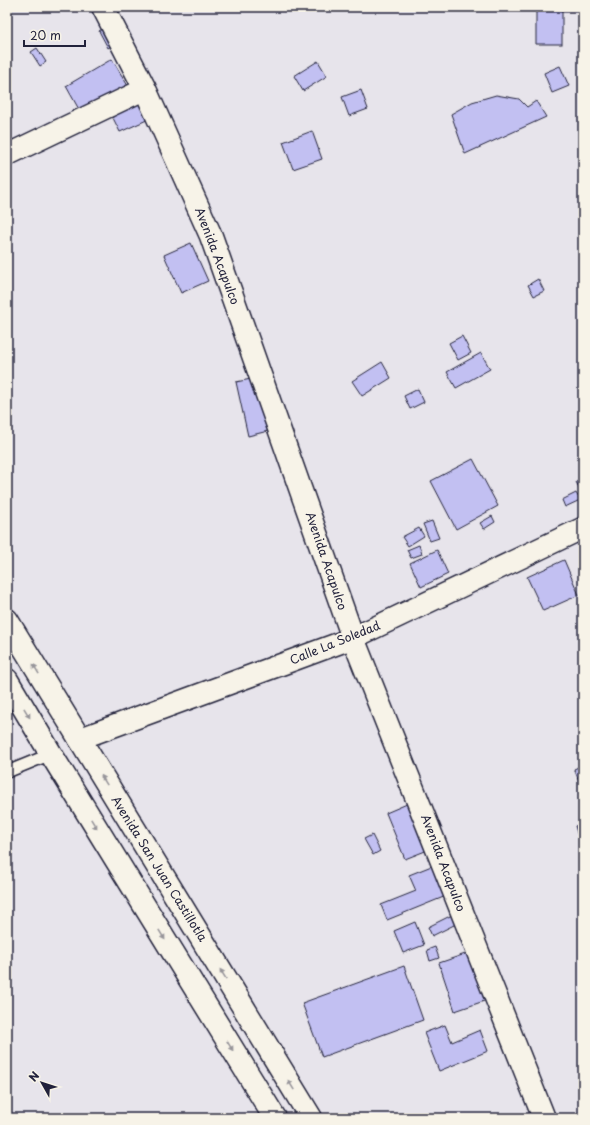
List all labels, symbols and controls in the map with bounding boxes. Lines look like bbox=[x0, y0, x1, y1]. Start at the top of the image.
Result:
scale bar bbox=[24, 22, 85, 48]
text: 20 m bbox=[30, 26, 61, 44]
street label: Avenida Acapulco bbox=[191, 204, 245, 307]
street label: Avenida Acapulco bbox=[302, 509, 352, 613]
street label: Calle La Soledad bbox=[287, 616, 383, 668]
one-way arrow bbox=[32, 664, 40, 674]
one-way arrow bbox=[23, 707, 30, 719]
one-way arrow bbox=[100, 774, 107, 786]
street label: Avenida San Juan Castillotla bbox=[107, 792, 212, 945]
street label: Avenida Acapulco bbox=[417, 811, 471, 914]
one-way arrow bbox=[90, 819, 98, 830]
one-way arrow bbox=[158, 930, 166, 940]
one-way arrow bbox=[219, 968, 226, 980]
one-way arrow bbox=[227, 1040, 234, 1052]
north arrow bbox=[22, 1063, 62, 1103]
text: N bbox=[24, 1067, 43, 1085]
one-way arrow bbox=[287, 1079, 294, 1091]

